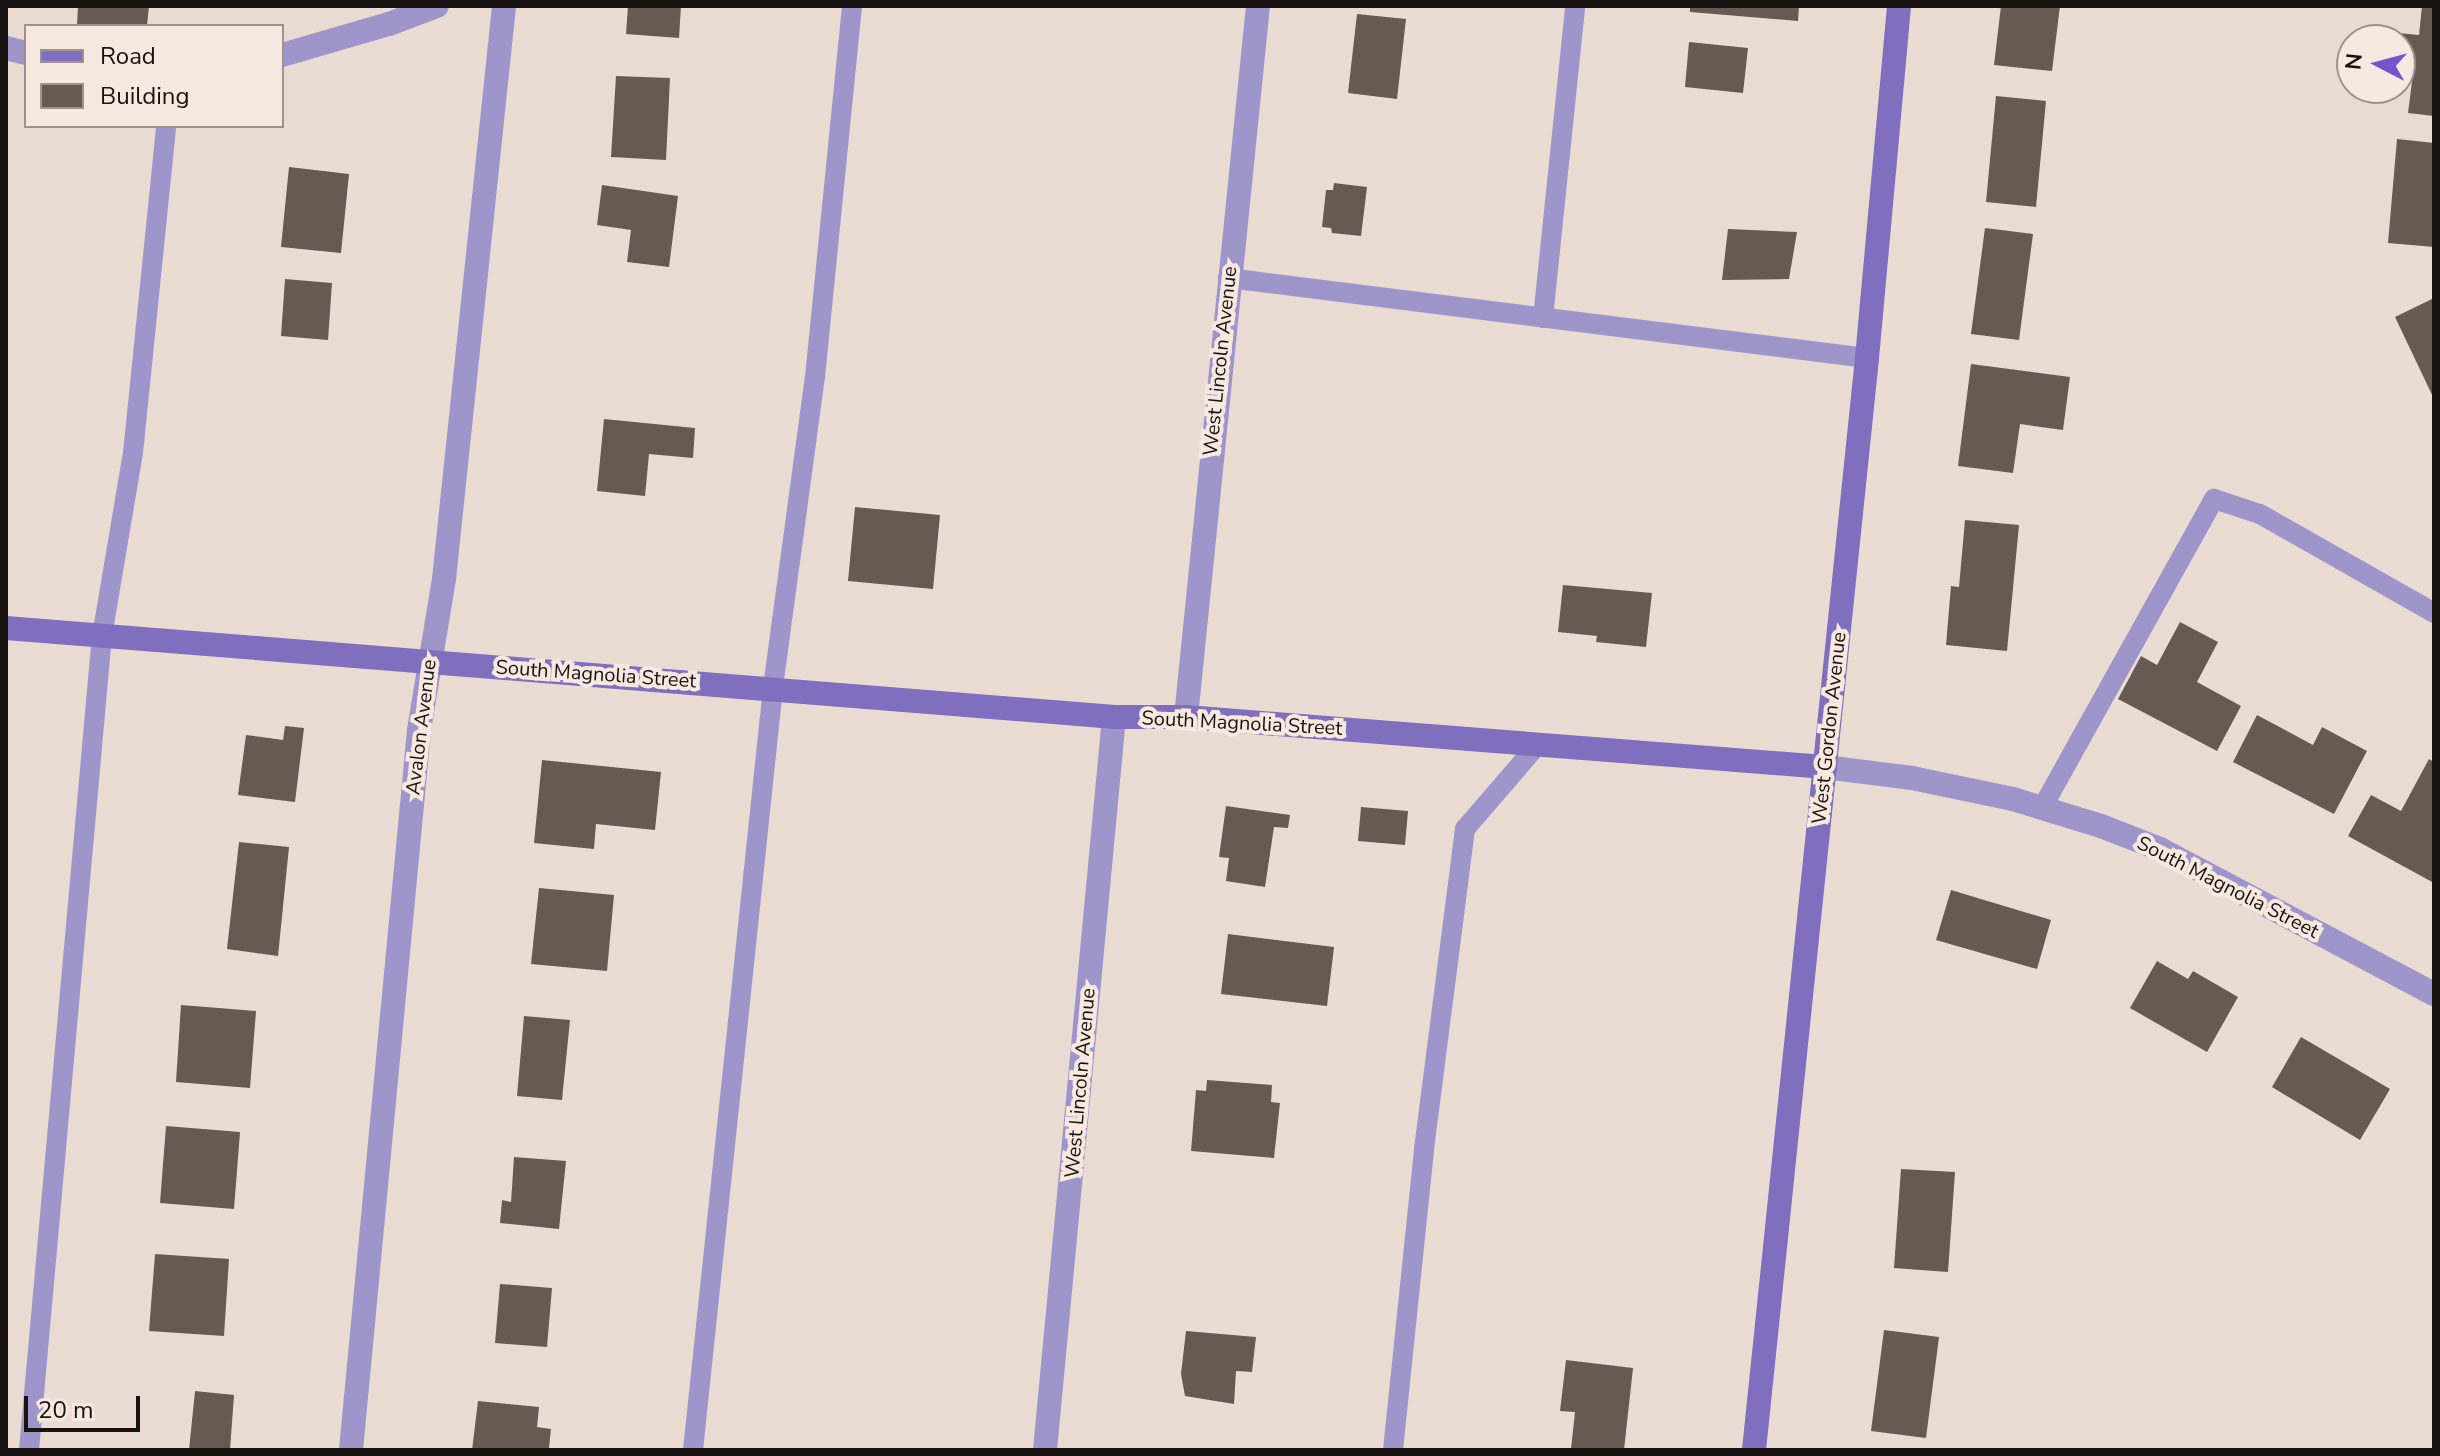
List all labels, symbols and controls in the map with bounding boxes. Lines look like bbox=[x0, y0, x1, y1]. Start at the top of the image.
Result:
legend bbox=[24, 24, 284, 128]
north arrow bbox=[2336, 24, 2416, 104]
text: Road bbox=[100, 40, 156, 72]
text: N bbox=[2338, 52, 2370, 71]
text: Building bbox=[100, 80, 190, 112]
street label: West Lincoln Avenue bbox=[1198, 265, 1242, 457]
street label: West Gordon Avenue bbox=[1807, 631, 1851, 825]
street label: South Magnolia Street bbox=[495, 655, 697, 693]
street label: Avalon Avenue bbox=[401, 658, 441, 796]
street label: South Magnolia Street bbox=[1141, 706, 1343, 740]
street label: South Magnolia Street bbox=[2133, 831, 2323, 943]
street label: West Lincoln Avenue bbox=[1060, 987, 1100, 1179]
scale bar bbox=[28, 1380, 144, 1430]
text: 20 m bbox=[38, 1394, 94, 1426]

